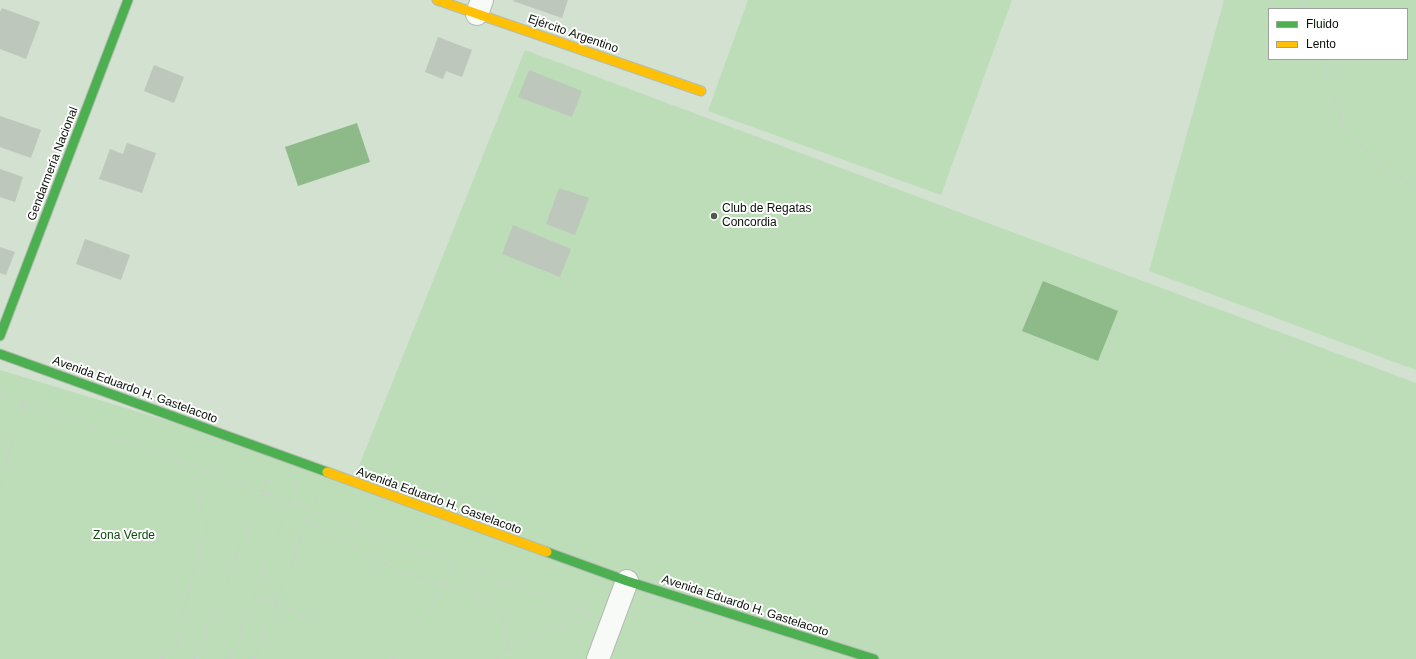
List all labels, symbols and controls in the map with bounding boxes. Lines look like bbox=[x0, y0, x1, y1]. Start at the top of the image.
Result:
legend bbox=[1268, 8, 1408, 60]
street label: Ejército Argentino bbox=[526, 12, 620, 56]
text: Fluido bbox=[1306, 17, 1339, 31]
text: Lento bbox=[1306, 37, 1336, 51]
street label: Gendarmería Nacional bbox=[25, 105, 81, 223]
place label: Club de Regatas Concordia bbox=[722, 202, 811, 230]
marker: Club de Regatas Concordia bbox=[709, 211, 719, 221]
street label: Avenida Eduardo H. Gastelacoto bbox=[51, 353, 219, 427]
street label: Avenida Eduardo H. Gastelacoto bbox=[355, 464, 523, 538]
park label: Zona Verde bbox=[93, 529, 155, 543]
street label: Avenida Eduardo H. Gastelacoto bbox=[660, 572, 830, 640]

